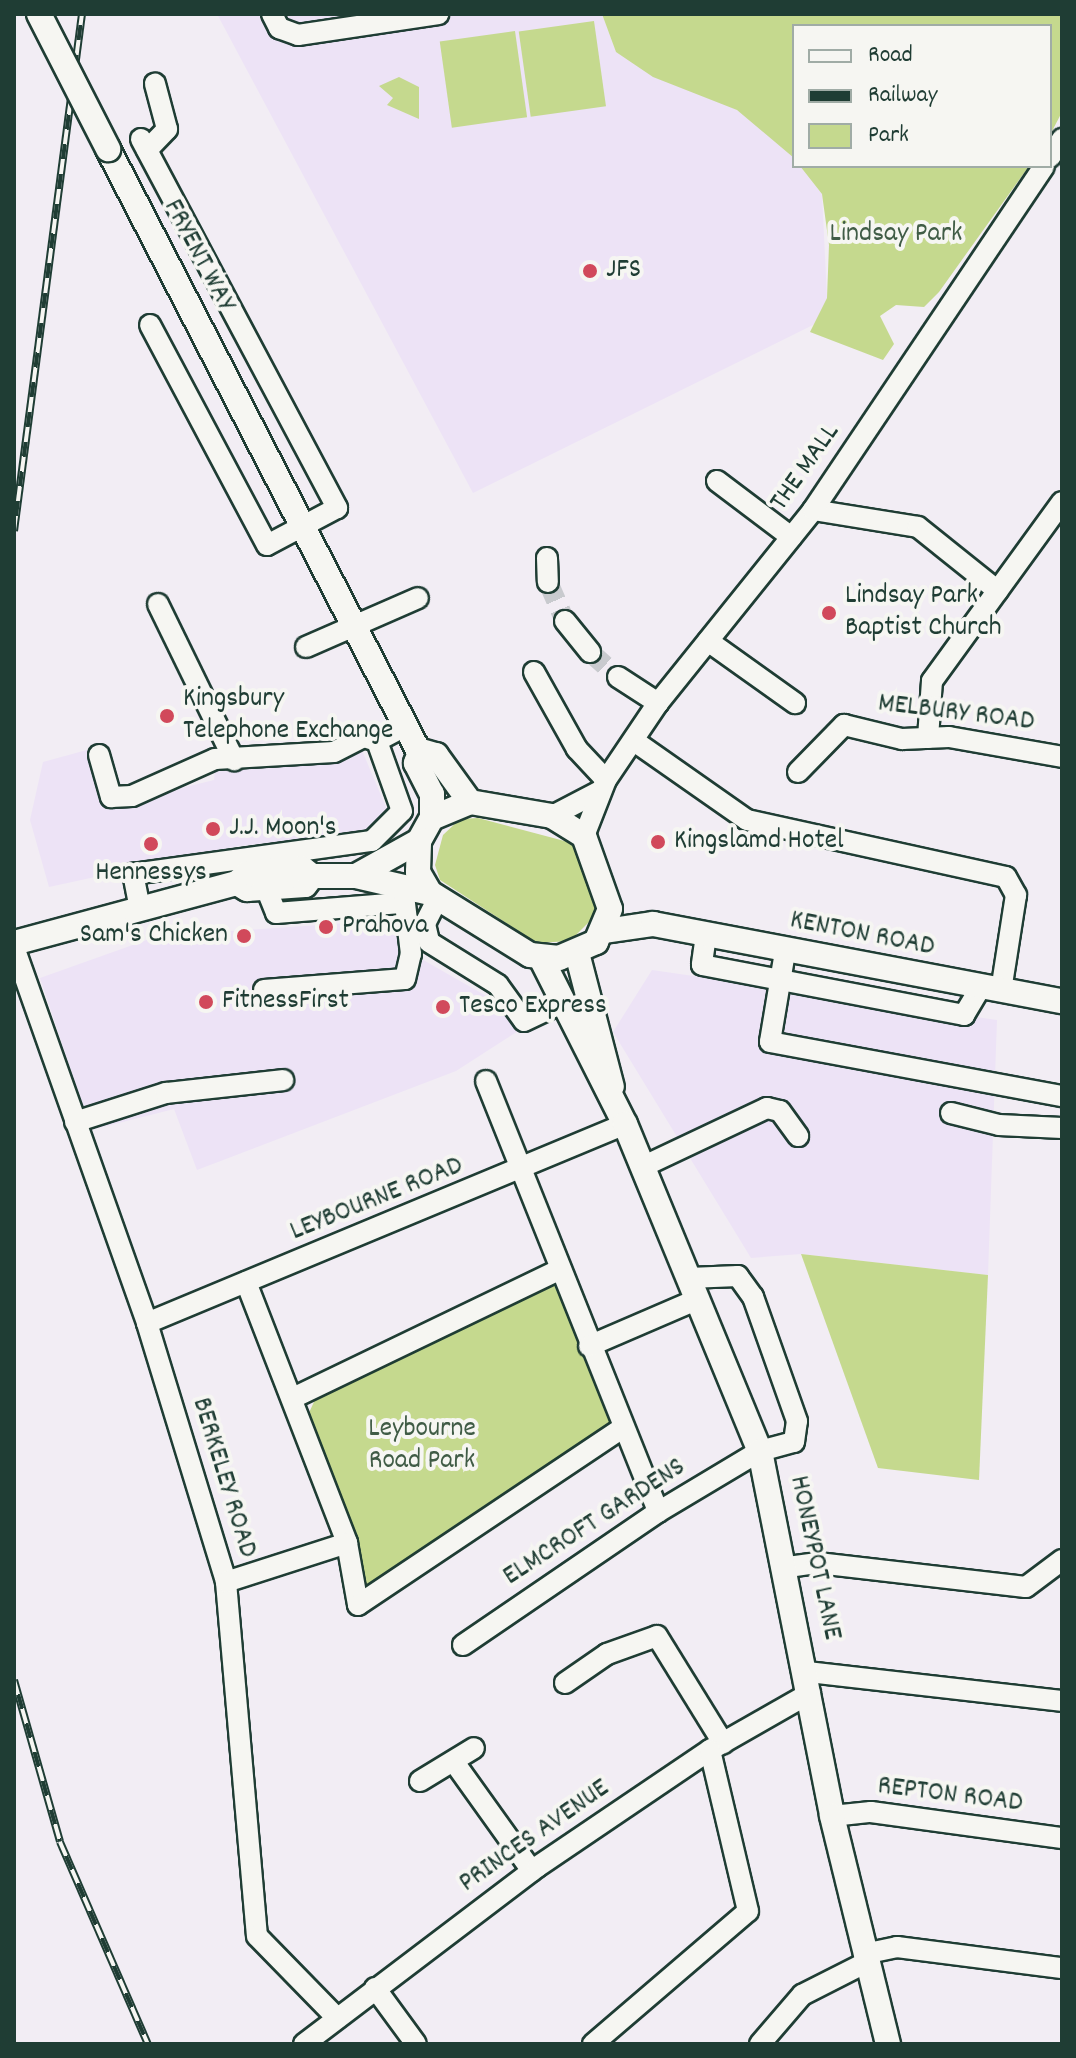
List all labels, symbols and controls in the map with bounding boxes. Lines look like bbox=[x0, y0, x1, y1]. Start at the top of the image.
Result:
legend bbox=[792, 24, 1052, 168]
text: Road bbox=[868, 39, 913, 73]
text: Railway bbox=[868, 79, 937, 113]
text: Park bbox=[868, 119, 909, 153]
street label: FRYENT WAY bbox=[154, 194, 242, 318]
park label: Lindsay Park bbox=[829, 218, 963, 252]
place label: JFS bbox=[606, 254, 641, 288]
marker: JFS bbox=[581, 262, 599, 280]
street label: THE MALL bbox=[764, 418, 848, 518]
place label: Lindsay Park Baptist Church bbox=[845, 580, 1001, 646]
marker: Lindsay Park Baptist Church bbox=[820, 604, 838, 622]
place label: Kingsbury Telephone Exchange bbox=[183, 683, 393, 749]
street label: MELBURY ROAD bbox=[876, 688, 1036, 740]
marker: Kingsbury Telephone Exchange bbox=[158, 707, 176, 725]
place label: J.J. Moon's bbox=[229, 812, 337, 846]
marker: J.J. Moon's bbox=[204, 820, 222, 838]
place label: Kingslamd Hotel bbox=[674, 825, 844, 859]
marker: Kingslamd Hotel bbox=[649, 833, 667, 851]
marker: Hennessys bbox=[142, 835, 160, 853]
place label: Hennessys bbox=[95, 857, 207, 891]
street label: KENTON ROAD bbox=[787, 905, 937, 965]
place label: Prahova bbox=[342, 910, 428, 944]
marker: Prahova bbox=[317, 918, 335, 936]
place label: Sam's Chicken bbox=[80, 919, 228, 953]
marker: Sam's Chicken bbox=[235, 927, 253, 945]
place label: FitnessFirst bbox=[222, 985, 349, 1019]
place label: Tesco Express bbox=[459, 990, 607, 1024]
marker: FitnessFirst bbox=[197, 993, 215, 1011]
marker: Tesco Express bbox=[434, 998, 452, 1016]
street label: LEYBOURNE ROAD bbox=[286, 1150, 468, 1250]
street label: BERKELEY ROAD bbox=[183, 1394, 263, 1562]
park label: Leybourne Road Park bbox=[368, 1413, 476, 1479]
street label: ELMCROFT GARDENS bbox=[498, 1452, 692, 1594]
street label: HONEYPOT LANE bbox=[780, 1473, 848, 1643]
street label: REPTON ROAD bbox=[875, 1770, 1025, 1822]
street label: PRINCES AVENUE bbox=[453, 1773, 617, 1901]

